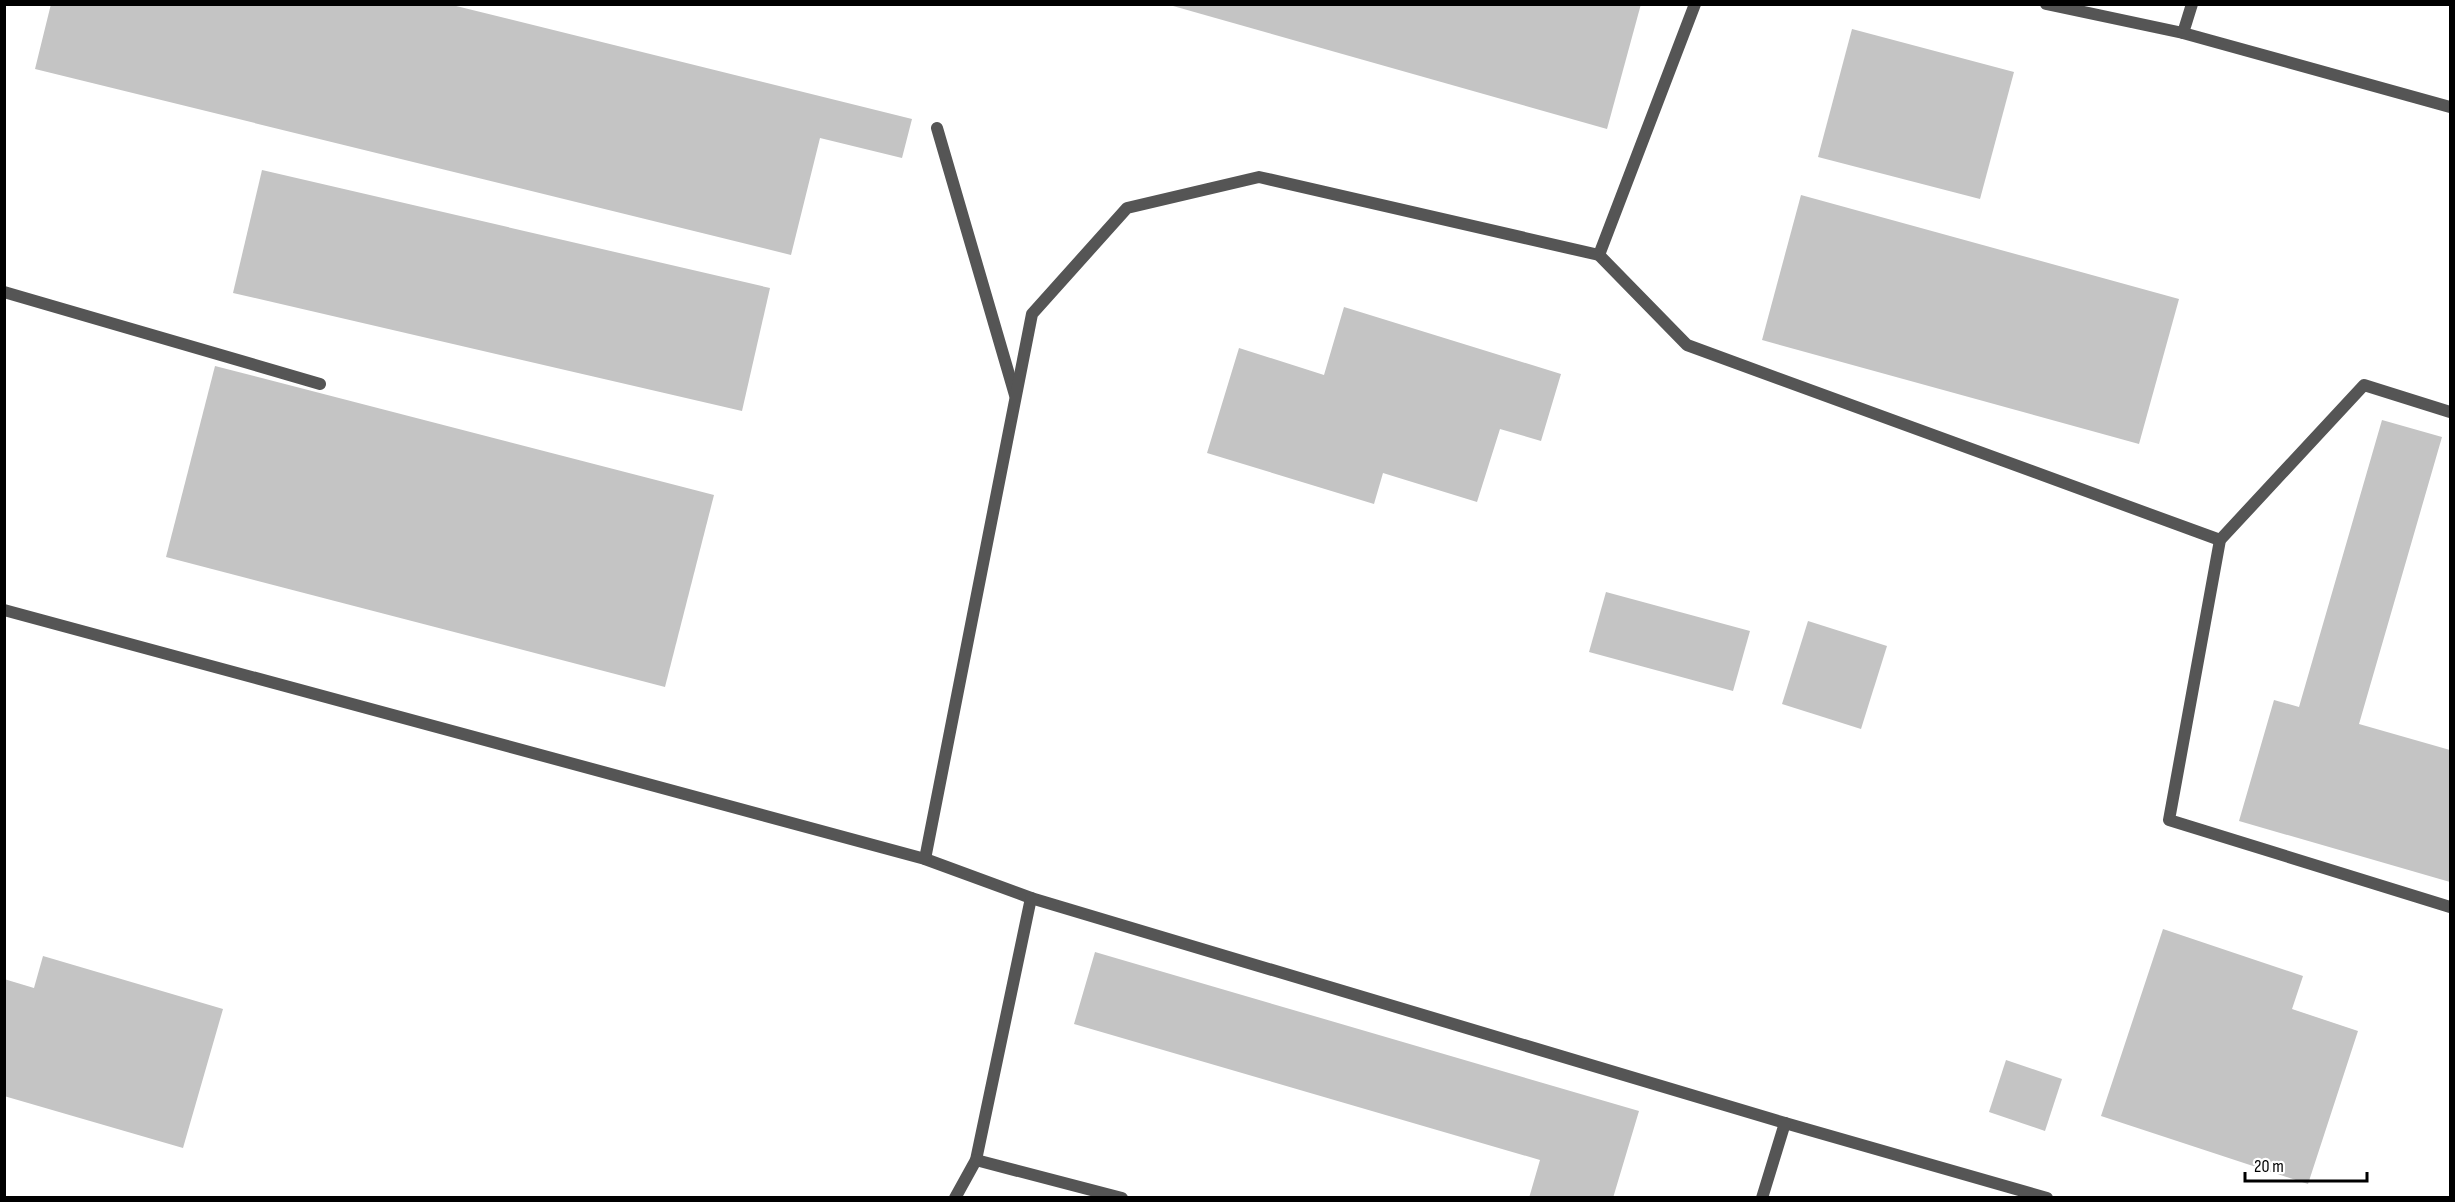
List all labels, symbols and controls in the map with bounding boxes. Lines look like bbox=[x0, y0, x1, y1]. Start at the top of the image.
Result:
scale bar bbox=[2245, 1145, 2366, 1183]
text: 20 m bbox=[2254, 1156, 2284, 1177]

